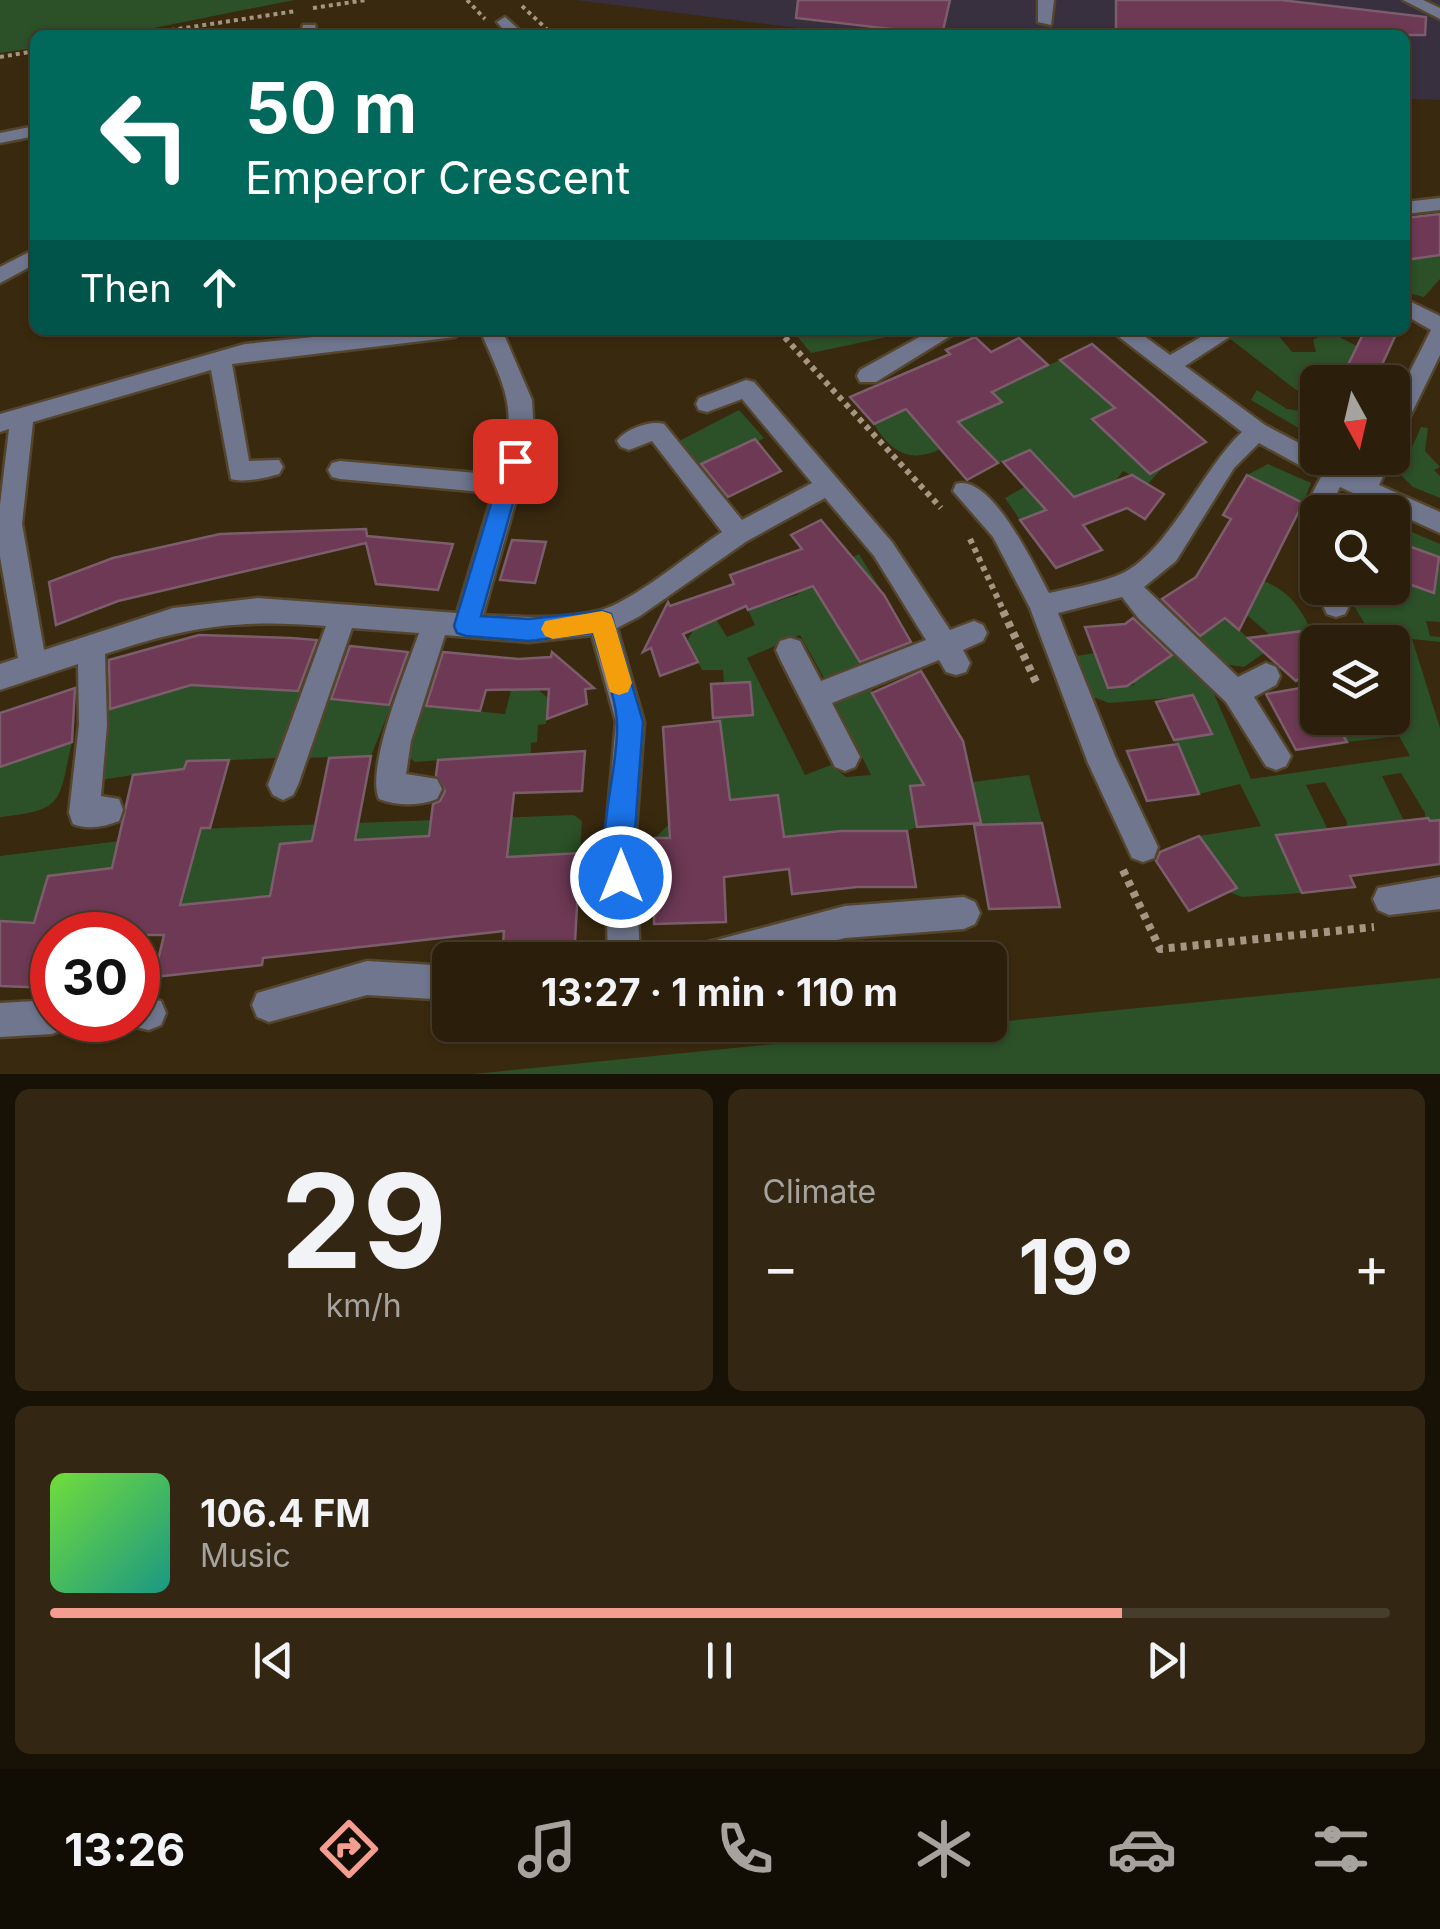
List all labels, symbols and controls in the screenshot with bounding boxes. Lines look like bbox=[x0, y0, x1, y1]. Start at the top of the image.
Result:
text: 50 m bbox=[245, 65, 417, 150]
icon: left bbox=[80, 70, 210, 200]
text: Emperor Crescent bbox=[245, 150, 630, 205]
icon: ahead bbox=[192, 260, 247, 315]
text: Then bbox=[80, 265, 172, 311]
north arrow bbox=[1300, 365, 1410, 475]
map controls bbox=[1300, 365, 1410, 735]
pin bbox=[473, 419, 558, 504]
icon: arrive bbox=[488, 434, 543, 489]
button: search bbox=[1300, 495, 1410, 605]
button: layers bbox=[1300, 625, 1410, 735]
position arrow bbox=[569, 825, 673, 929]
speed limit sign: 30 bbox=[30, 912, 160, 1042]
text: 13:27 · 1 min · 110 m bbox=[541, 969, 898, 1015]
text: 29 bbox=[281, 1142, 447, 1299]
text: Climate bbox=[763, 1172, 876, 1211]
text: 19° bbox=[1018, 1221, 1134, 1312]
text: − bbox=[763, 1234, 799, 1300]
text: + bbox=[1354, 1234, 1390, 1300]
text: km/h bbox=[326, 1286, 402, 1325]
text: 106.4 FM bbox=[200, 1490, 371, 1536]
text: Music bbox=[200, 1536, 291, 1575]
icon: previous bbox=[246, 1633, 301, 1688]
icon: pause bbox=[692, 1633, 747, 1688]
icon: next bbox=[1139, 1633, 1194, 1688]
icon: directions bbox=[314, 1814, 384, 1884]
icon: music bbox=[512, 1814, 582, 1884]
icon: phone bbox=[710, 1814, 780, 1884]
icon: climate bbox=[909, 1814, 979, 1884]
icon: car bbox=[1107, 1814, 1177, 1884]
icon: filters bbox=[1306, 1814, 1376, 1884]
text: 13:26 bbox=[64, 1822, 185, 1877]

